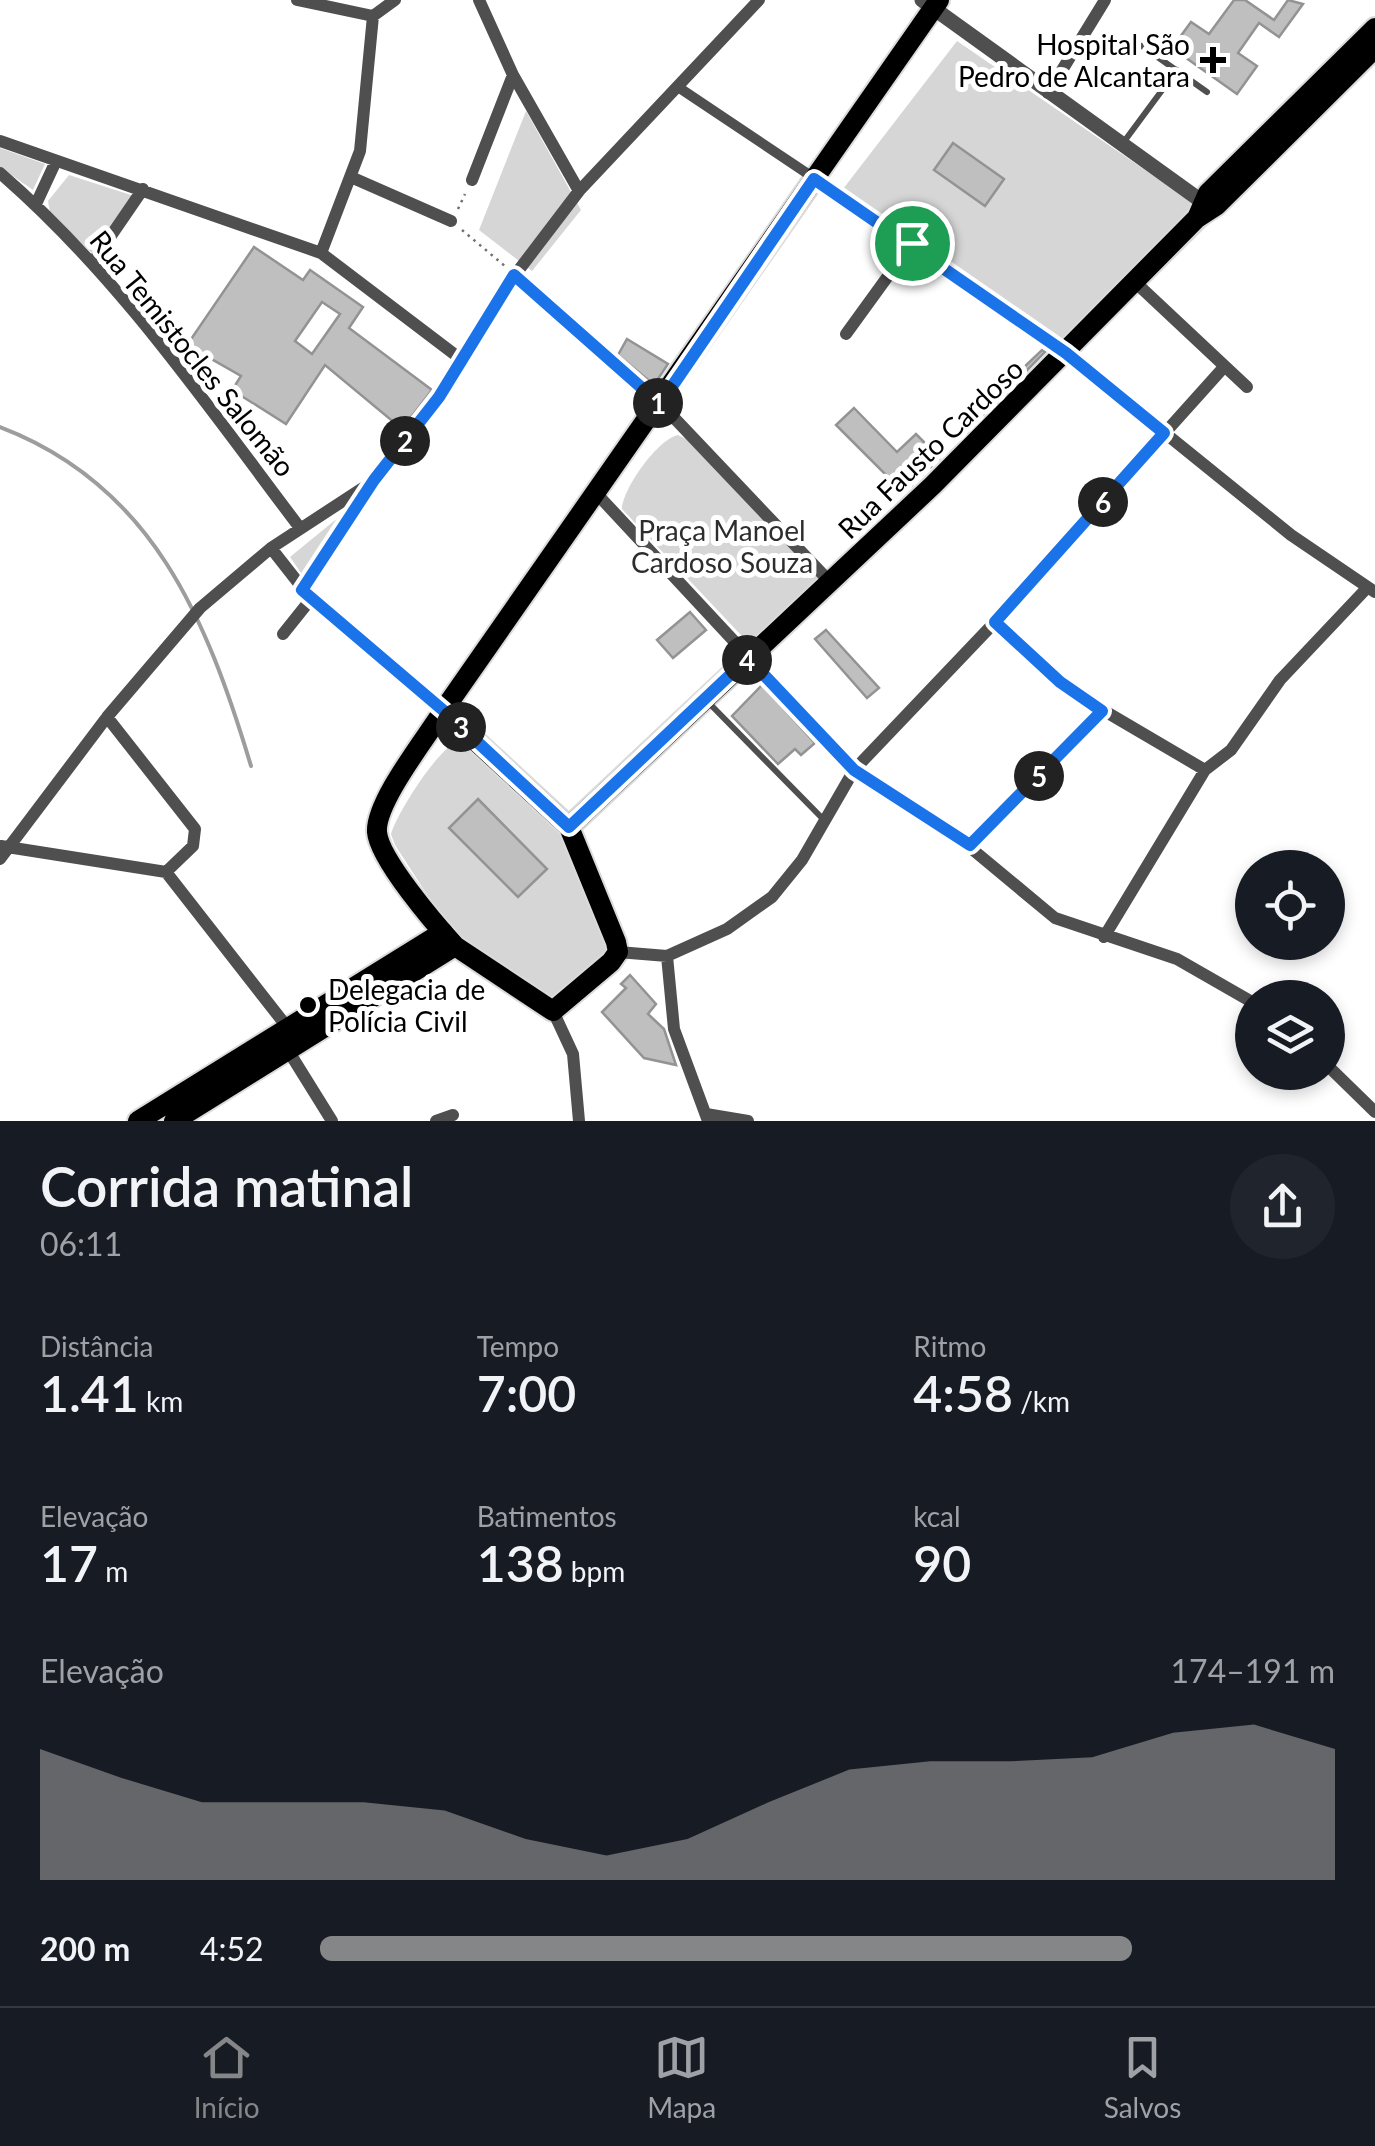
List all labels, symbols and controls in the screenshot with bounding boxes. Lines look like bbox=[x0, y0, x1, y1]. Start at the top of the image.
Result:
place label: Hospital São Pedro de Alcantara bbox=[958, 27, 1190, 93]
marker: Hospital São Pedro de Alcantara bbox=[1200, 47, 1226, 73]
pin bbox=[870, 201, 955, 286]
icon: arrive bbox=[885, 216, 940, 271]
street label: Rua Temistocles Salomão bbox=[83, 223, 303, 483]
street label: Rua Fausto Cardoso bbox=[830, 351, 1030, 545]
pin: 1 bbox=[633, 378, 683, 428]
text: 1 bbox=[650, 386, 666, 420]
pin: 2 bbox=[380, 416, 430, 466]
text: 2 bbox=[397, 424, 413, 458]
pin: 6 bbox=[1078, 477, 1128, 527]
text: 6 bbox=[1095, 485, 1111, 519]
park label: Praça Manoel Cardoso Souza bbox=[631, 513, 813, 579]
pin: 4 bbox=[722, 635, 772, 685]
text: 4 bbox=[739, 643, 755, 677]
pin: 3 bbox=[436, 702, 486, 752]
text: 3 bbox=[453, 710, 469, 744]
pin: 5 bbox=[1014, 751, 1064, 801]
text: 5 bbox=[1031, 759, 1047, 793]
map controls bbox=[1235, 850, 1345, 1090]
button: locate bbox=[1235, 850, 1345, 960]
place label: Delegacia de Polícia Civil bbox=[328, 972, 485, 1038]
button: layers bbox=[1235, 980, 1345, 1090]
marker: Delegacia de Polícia Civil bbox=[297, 994, 319, 1016]
text: Corrida matinal bbox=[40, 1153, 413, 1219]
button: share bbox=[1230, 1154, 1335, 1259]
text: 06:11 bbox=[40, 1224, 122, 1263]
text: Distância bbox=[40, 1329, 153, 1363]
text: Tempo bbox=[477, 1329, 559, 1363]
text: Ritmo bbox=[913, 1329, 986, 1363]
text: 1.41 bbox=[40, 1363, 139, 1423]
text: 7:00 bbox=[477, 1363, 576, 1423]
text: 4:58 bbox=[913, 1363, 1013, 1423]
text: km bbox=[139, 1384, 183, 1418]
text: /km bbox=[1013, 1384, 1070, 1418]
text: Elevação bbox=[40, 1499, 148, 1533]
text: Batimentos bbox=[477, 1499, 617, 1533]
text: kcal bbox=[913, 1499, 961, 1533]
text: 17 bbox=[40, 1533, 98, 1593]
text: 138 bbox=[477, 1533, 564, 1593]
text: 90 bbox=[913, 1533, 971, 1593]
text: m bbox=[98, 1554, 128, 1588]
text: bpm bbox=[564, 1554, 625, 1588]
text: Elevação bbox=[40, 1651, 164, 1690]
text: 174–191 m bbox=[1171, 1651, 1335, 1690]
text: 200 m bbox=[40, 1929, 130, 1968]
text: 4:52 bbox=[200, 1929, 264, 1968]
tab: Início bbox=[194, 2030, 260, 2124]
tab: Mapa bbox=[647, 2030, 716, 2124]
tab: Salvos bbox=[1104, 2030, 1181, 2124]

